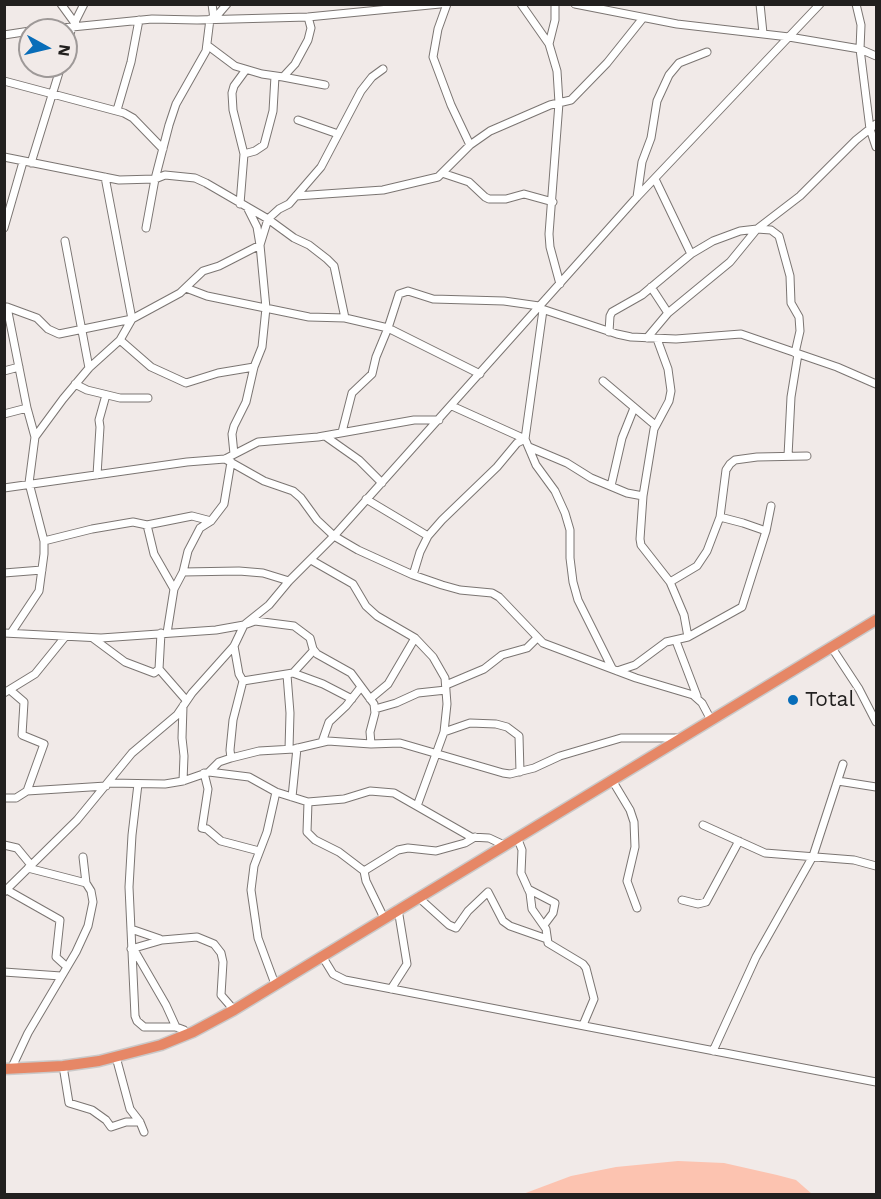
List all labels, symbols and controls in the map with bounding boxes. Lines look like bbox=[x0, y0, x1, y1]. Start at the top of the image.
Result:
north arrow bbox=[18, 18, 78, 78]
text: N bbox=[54, 43, 75, 57]
place label: Total bbox=[805, 687, 855, 713]
marker: Total bbox=[786, 693, 800, 707]

